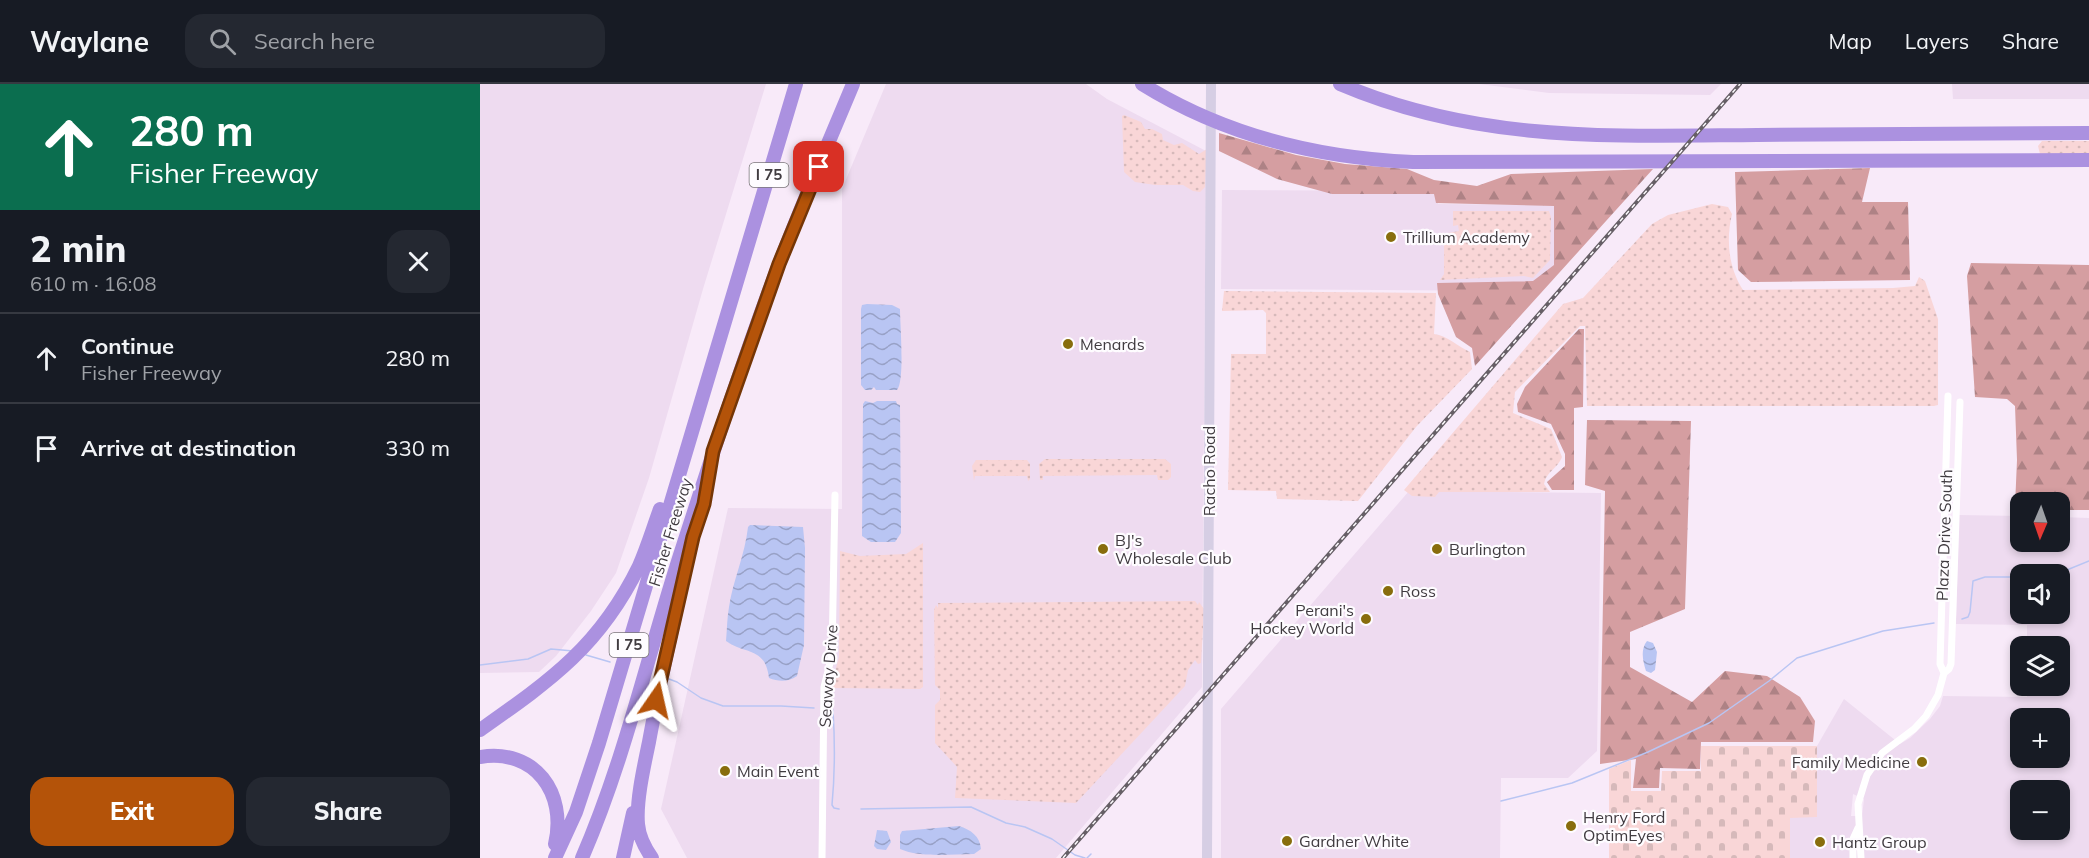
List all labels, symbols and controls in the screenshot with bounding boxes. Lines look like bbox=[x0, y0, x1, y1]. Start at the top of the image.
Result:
search box bbox=[185, 14, 605, 68]
text: Waylane bbox=[30, 24, 149, 59]
icon: search bbox=[206, 25, 239, 58]
text: Search here bbox=[254, 27, 375, 55]
text: Map bbox=[1829, 28, 1872, 54]
text: Layers bbox=[1905, 28, 1969, 54]
text: Share bbox=[2002, 28, 2059, 54]
text: 280 m bbox=[129, 104, 254, 157]
icon: ahead bbox=[30, 108, 108, 186]
pin bbox=[793, 141, 844, 192]
icon: arrive bbox=[802, 150, 835, 183]
text: Fisher Freeway bbox=[129, 156, 319, 190]
road number: I 75 bbox=[750, 163, 788, 187]
text: 2 min bbox=[30, 226, 126, 271]
place label: Trillium Academy bbox=[1403, 227, 1530, 247]
button: close bbox=[387, 230, 450, 293]
marker: Trillium Academy bbox=[1384, 230, 1398, 244]
text: 610 m · 16:08 bbox=[30, 271, 156, 296]
text: Continue bbox=[81, 332, 174, 360]
place label: Menards bbox=[1080, 334, 1145, 354]
marker: Menards bbox=[1061, 337, 1075, 351]
icon: ahead bbox=[30, 342, 63, 375]
text: 280 m bbox=[385, 344, 450, 372]
text: Fisher Freeway bbox=[81, 360, 222, 385]
street label: Racho Road bbox=[1199, 426, 1219, 516]
icon: arrive bbox=[30, 432, 63, 465]
text: Arrive at destination bbox=[81, 434, 296, 462]
text: 330 m bbox=[385, 434, 450, 462]
street label: Plaza Drive South bbox=[1932, 469, 1956, 601]
street label: Fisher Freeway bbox=[644, 475, 696, 589]
north arrow bbox=[2010, 492, 2070, 552]
map controls bbox=[2010, 492, 2070, 840]
place label: BJ's Wholesale Club bbox=[1115, 530, 1232, 568]
place label: Burlington bbox=[1449, 539, 1526, 559]
marker: BJ's Wholesale Club bbox=[1096, 542, 1110, 556]
marker: Burlington bbox=[1430, 542, 1444, 556]
button: sound bbox=[2010, 564, 2070, 624]
place label: Ross bbox=[1400, 581, 1436, 601]
marker: Ross bbox=[1381, 584, 1395, 598]
place label: Perani's Hockey World bbox=[1250, 600, 1354, 638]
marker: Perani's Hockey World bbox=[1359, 612, 1373, 626]
street label: Seaway Drive bbox=[814, 624, 842, 728]
road number: I 75 bbox=[610, 633, 648, 657]
button: layers bbox=[2010, 636, 2070, 696]
position arrow bbox=[624, 668, 688, 732]
button: + bbox=[2010, 708, 2070, 768]
place label: Family Medicine bbox=[1792, 752, 1910, 772]
marker: Family Medicine bbox=[1915, 755, 1929, 769]
place label: Main Event bbox=[737, 761, 819, 781]
marker: Main Event bbox=[718, 764, 732, 778]
button: Exit bbox=[30, 777, 234, 846]
button: Share bbox=[246, 777, 450, 846]
button: − bbox=[2010, 780, 2070, 840]
place label: Henry Ford OptimEyes bbox=[1583, 807, 1665, 845]
marker: Henry Ford OptimEyes bbox=[1564, 819, 1578, 833]
place label: Gardner White bbox=[1299, 831, 1409, 851]
place label: Hantz Group bbox=[1832, 832, 1927, 852]
marker: Gardner White bbox=[1280, 834, 1294, 848]
marker: Hantz Group bbox=[1813, 835, 1827, 849]

